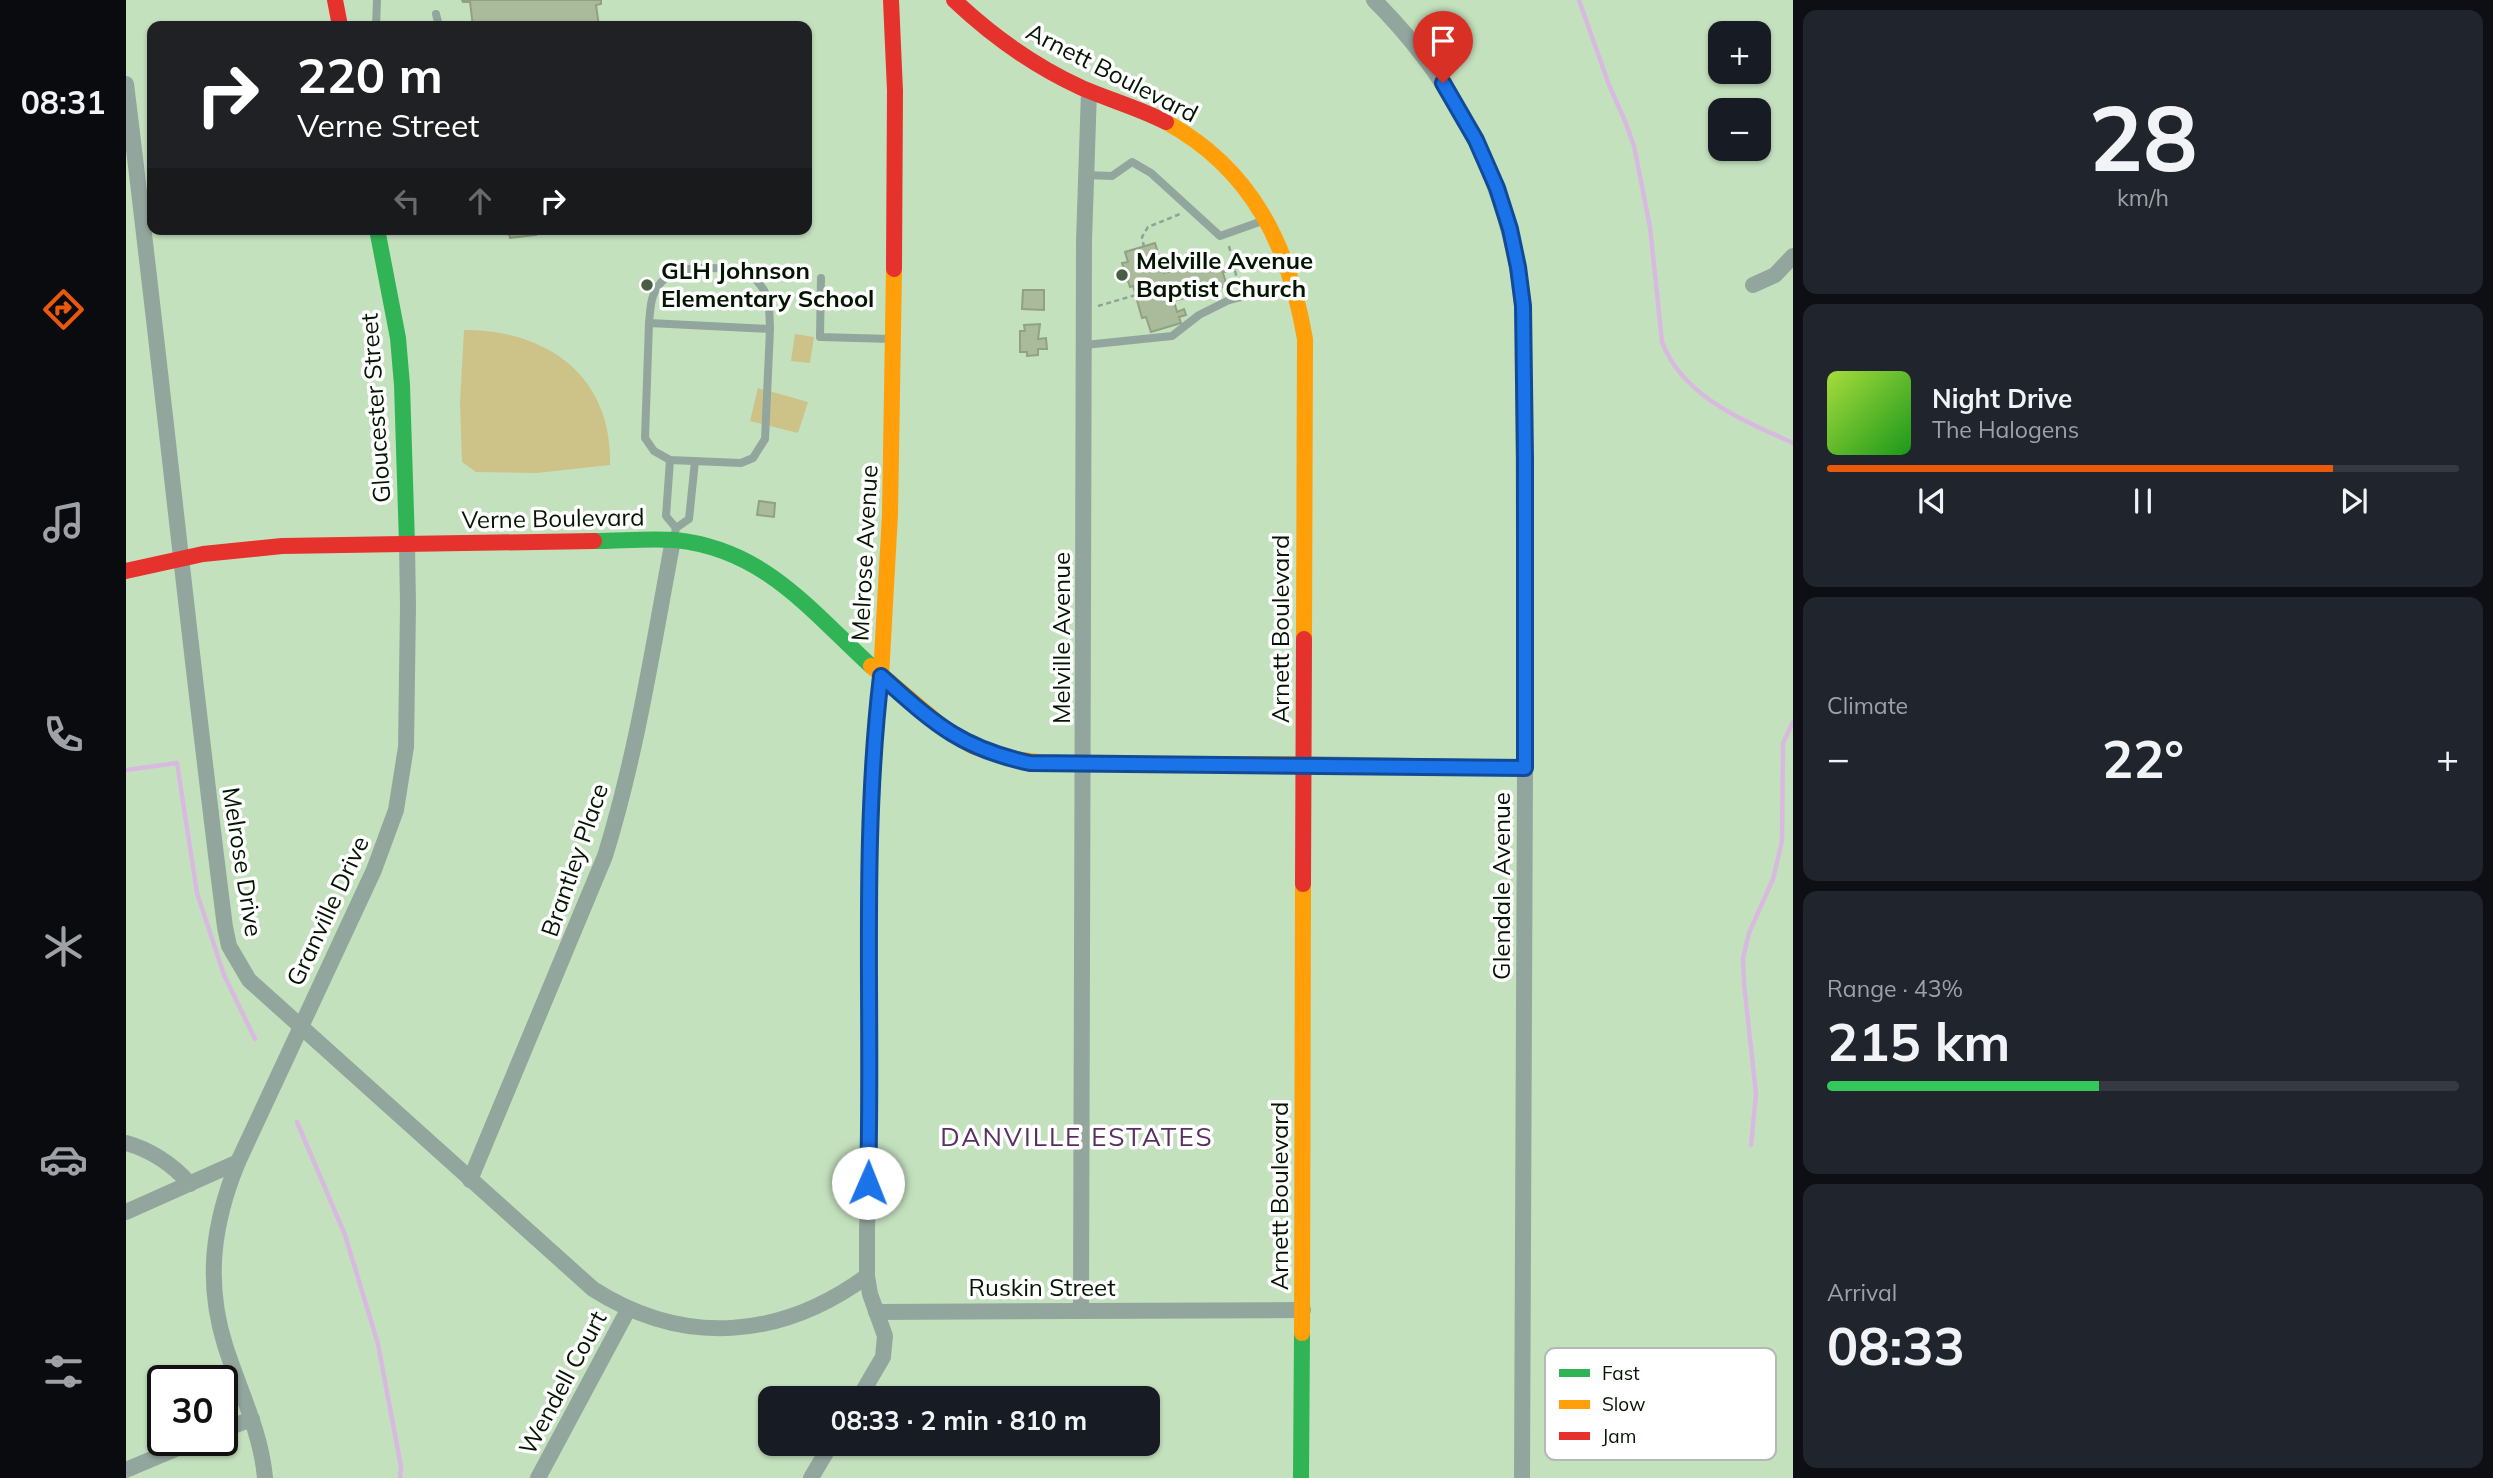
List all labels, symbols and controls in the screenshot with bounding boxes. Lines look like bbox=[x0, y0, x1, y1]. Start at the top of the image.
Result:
pin bbox=[1413, 11, 1473, 83]
street label: Arnett Boulevard bbox=[1022, 16, 1203, 128]
map controls bbox=[1708, 21, 1771, 161]
button: + bbox=[1708, 21, 1771, 84]
icon: arrive bbox=[1424, 22, 1462, 60]
text: 220 m bbox=[297, 44, 443, 105]
icon: right bbox=[182, 49, 273, 140]
text: 28 bbox=[2088, 80, 2198, 194]
text: 08:31 bbox=[21, 82, 105, 122]
button: − bbox=[1708, 98, 1771, 161]
text: Verne Street bbox=[297, 105, 479, 145]
icon: left bbox=[388, 182, 426, 220]
icon: ahead bbox=[461, 182, 499, 220]
icon: right bbox=[534, 182, 572, 220]
text: km/h bbox=[2117, 183, 2169, 212]
place label: Melville Avenue Baptist Church bbox=[1136, 245, 1313, 303]
place label: GLH Johnson Elementary School bbox=[661, 255, 874, 313]
marker: Melville Avenue Baptist Church bbox=[1114, 267, 1130, 283]
marker: GLH Johnson Elementary School bbox=[639, 277, 655, 293]
icon: directions bbox=[39, 285, 88, 334]
street label: Gloucester Street bbox=[353, 312, 397, 504]
text: Night Drive bbox=[1932, 382, 2072, 415]
text: The Halogens bbox=[1932, 415, 2079, 444]
street label: Melrose Avenue bbox=[844, 464, 884, 642]
icon: previous bbox=[1913, 482, 1951, 520]
icon: pause bbox=[2124, 482, 2162, 520]
icon: next bbox=[2335, 482, 2373, 520]
icon: music bbox=[39, 498, 88, 547]
street label: Verne Boulevard bbox=[461, 501, 645, 535]
street label: Arnett Boulevard bbox=[1265, 535, 1295, 723]
street label: Melville Avenue bbox=[1046, 552, 1076, 724]
text: Climate bbox=[1827, 691, 1908, 720]
icon: phone bbox=[39, 710, 88, 759]
text: 22° bbox=[2102, 726, 2184, 791]
text: − bbox=[1827, 734, 1850, 782]
text: + bbox=[2436, 734, 2459, 782]
street label: Brantley Place bbox=[534, 779, 614, 940]
street label: Melrose Drive bbox=[216, 785, 270, 939]
street label: Glendale Avenue bbox=[1486, 792, 1516, 980]
street label: Granville Drive bbox=[279, 831, 375, 990]
icon: climate bbox=[39, 922, 88, 971]
text: Range · 43% bbox=[1827, 974, 1963, 1003]
text: 215 km bbox=[1827, 1009, 2010, 1074]
street label: Arnett Boulevard bbox=[1264, 1102, 1294, 1290]
district label: DANVILLE ESTATES bbox=[940, 1120, 1214, 1153]
icon: car bbox=[39, 1135, 88, 1184]
position arrow bbox=[831, 1146, 905, 1220]
street label: Ruskin Street bbox=[968, 1272, 1116, 1302]
text: Arrival bbox=[1827, 1278, 1897, 1307]
street label: Wendell Court bbox=[512, 1306, 613, 1460]
text: 08:33 bbox=[1827, 1313, 1965, 1378]
icon: filters bbox=[39, 1347, 88, 1396]
legend bbox=[1545, 1348, 1776, 1460]
text: Fast bbox=[1602, 1361, 1640, 1385]
speed limit sign: 30 bbox=[147, 1365, 238, 1456]
text: Slow bbox=[1602, 1392, 1646, 1416]
text: 08:33 · 2 min · 810 m bbox=[831, 1404, 1087, 1437]
text: Jam bbox=[1602, 1424, 1636, 1448]

